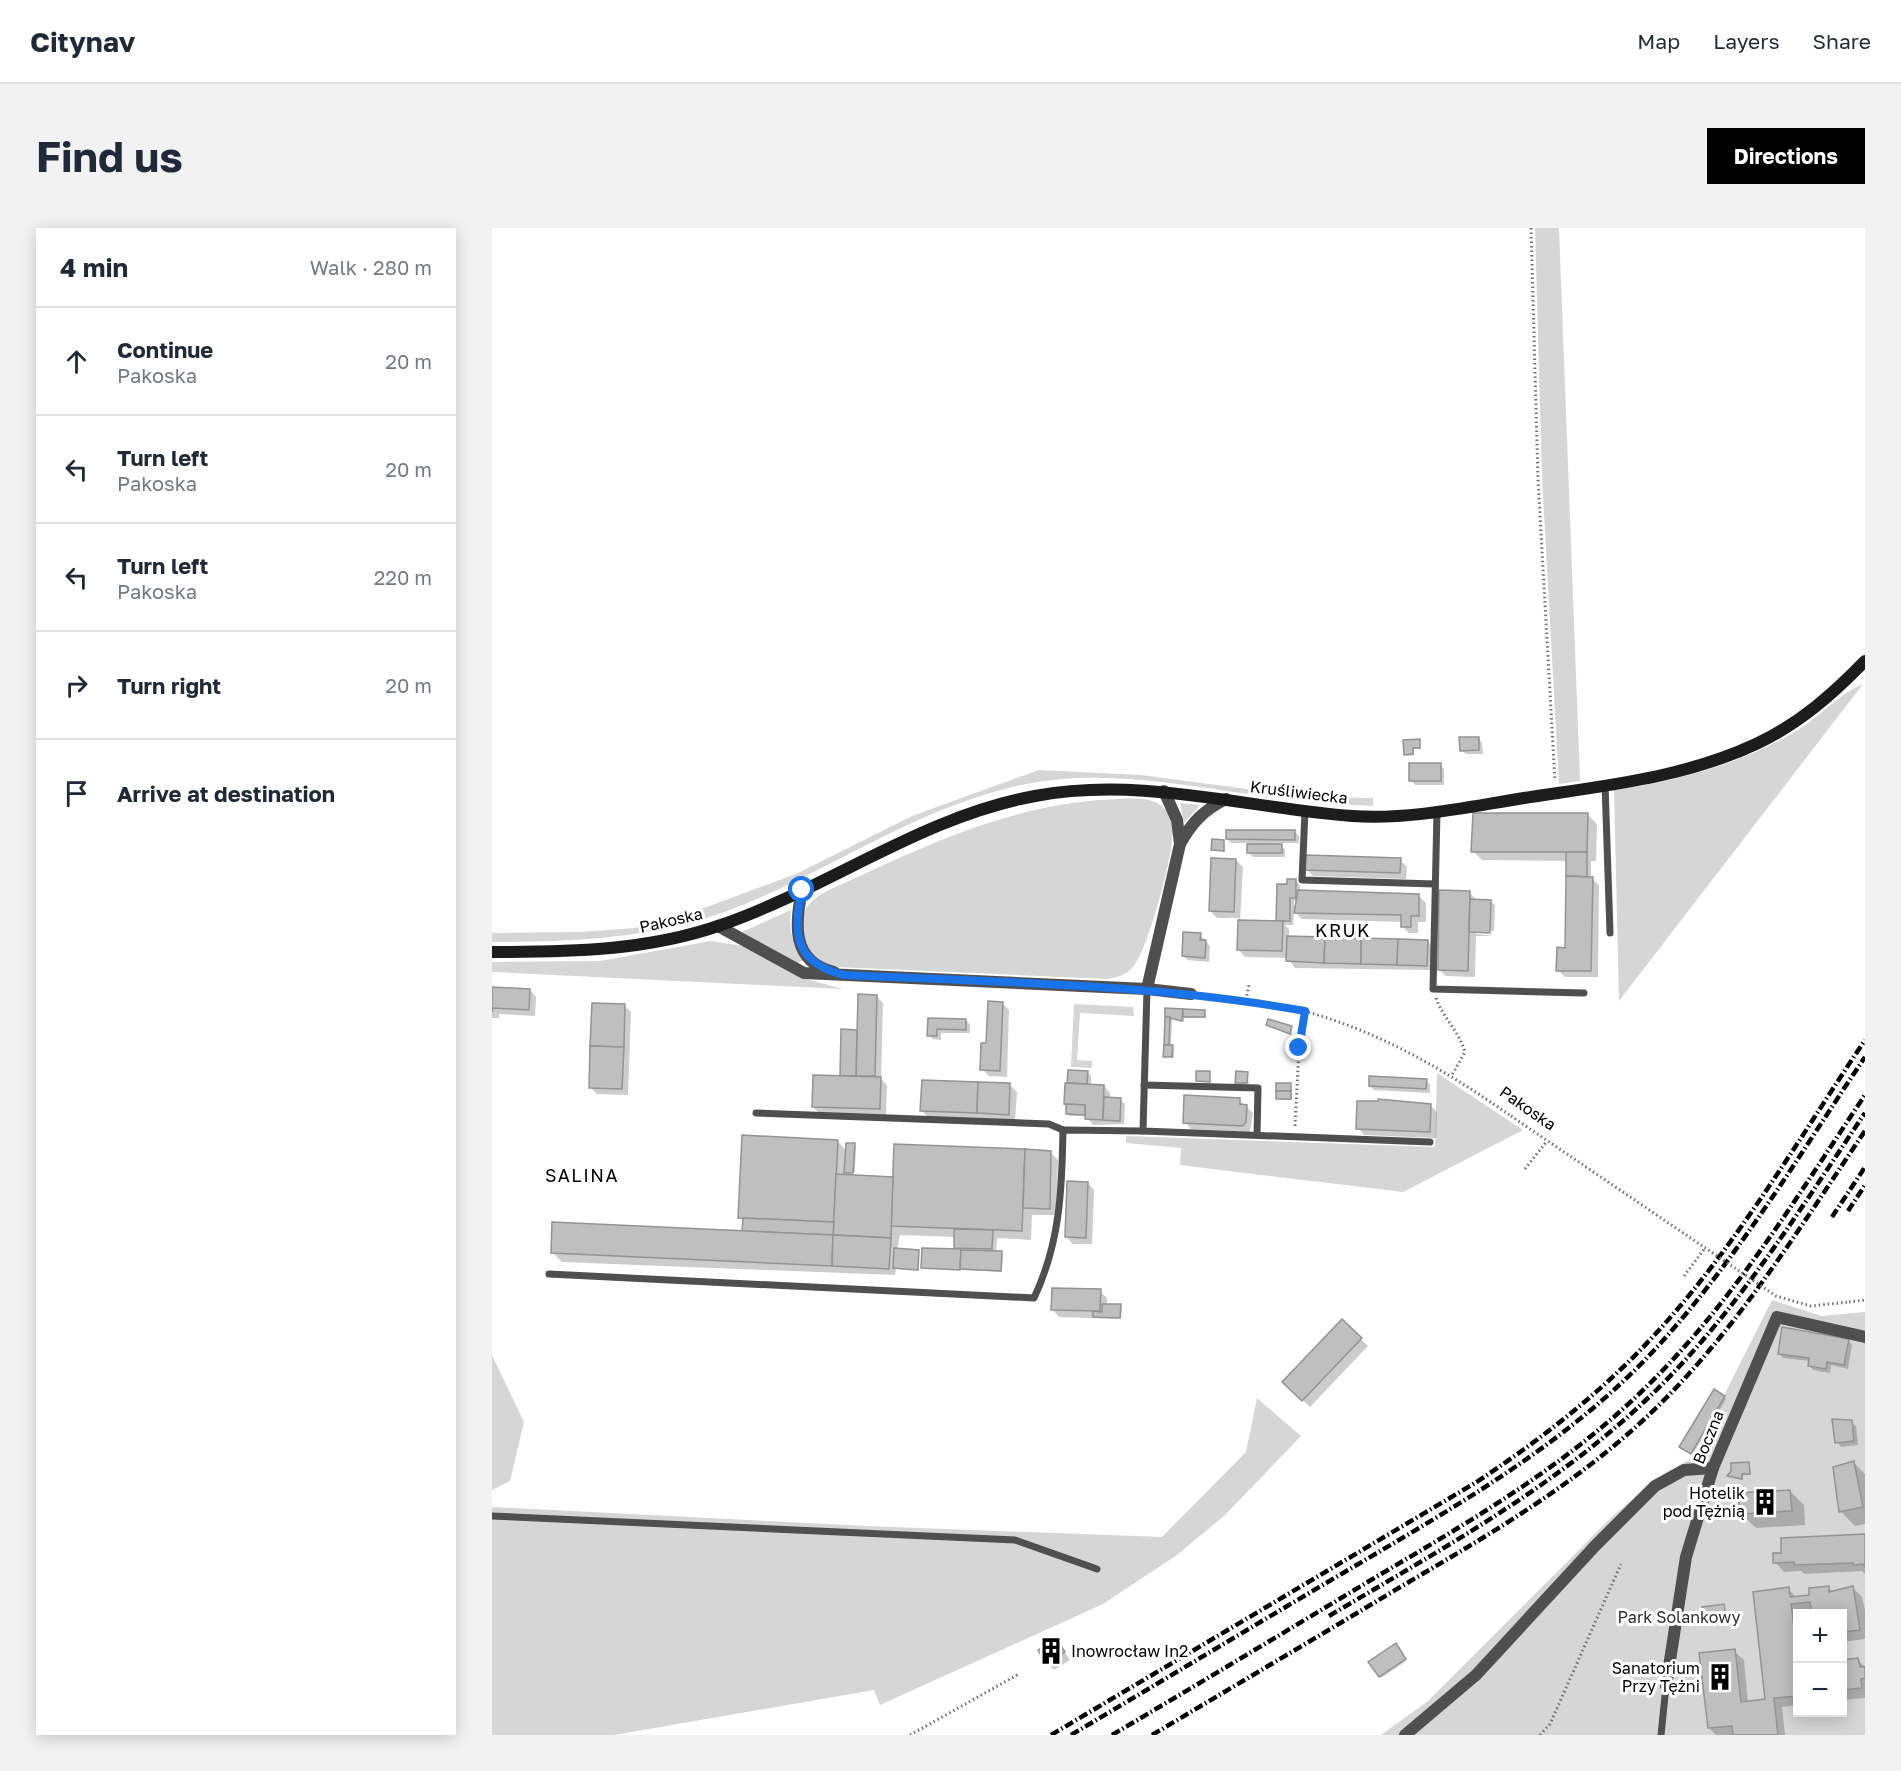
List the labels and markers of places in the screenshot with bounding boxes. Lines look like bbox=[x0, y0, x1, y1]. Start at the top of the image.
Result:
place label: Hotelik pod Tężnią bbox=[1663, 1483, 1745, 1521]
building icon: Hotelik pod Tężnią bbox=[1750, 1487, 1780, 1517]
building icon: Inowrocław In2 bbox=[1036, 1636, 1066, 1666]
place label: Inowrocław In2 bbox=[1071, 1641, 1188, 1661]
place label: Sanatorium Przy Tężni bbox=[1612, 1658, 1700, 1696]
building icon: Sanatorium Przy Tężni bbox=[1705, 1662, 1735, 1692]

